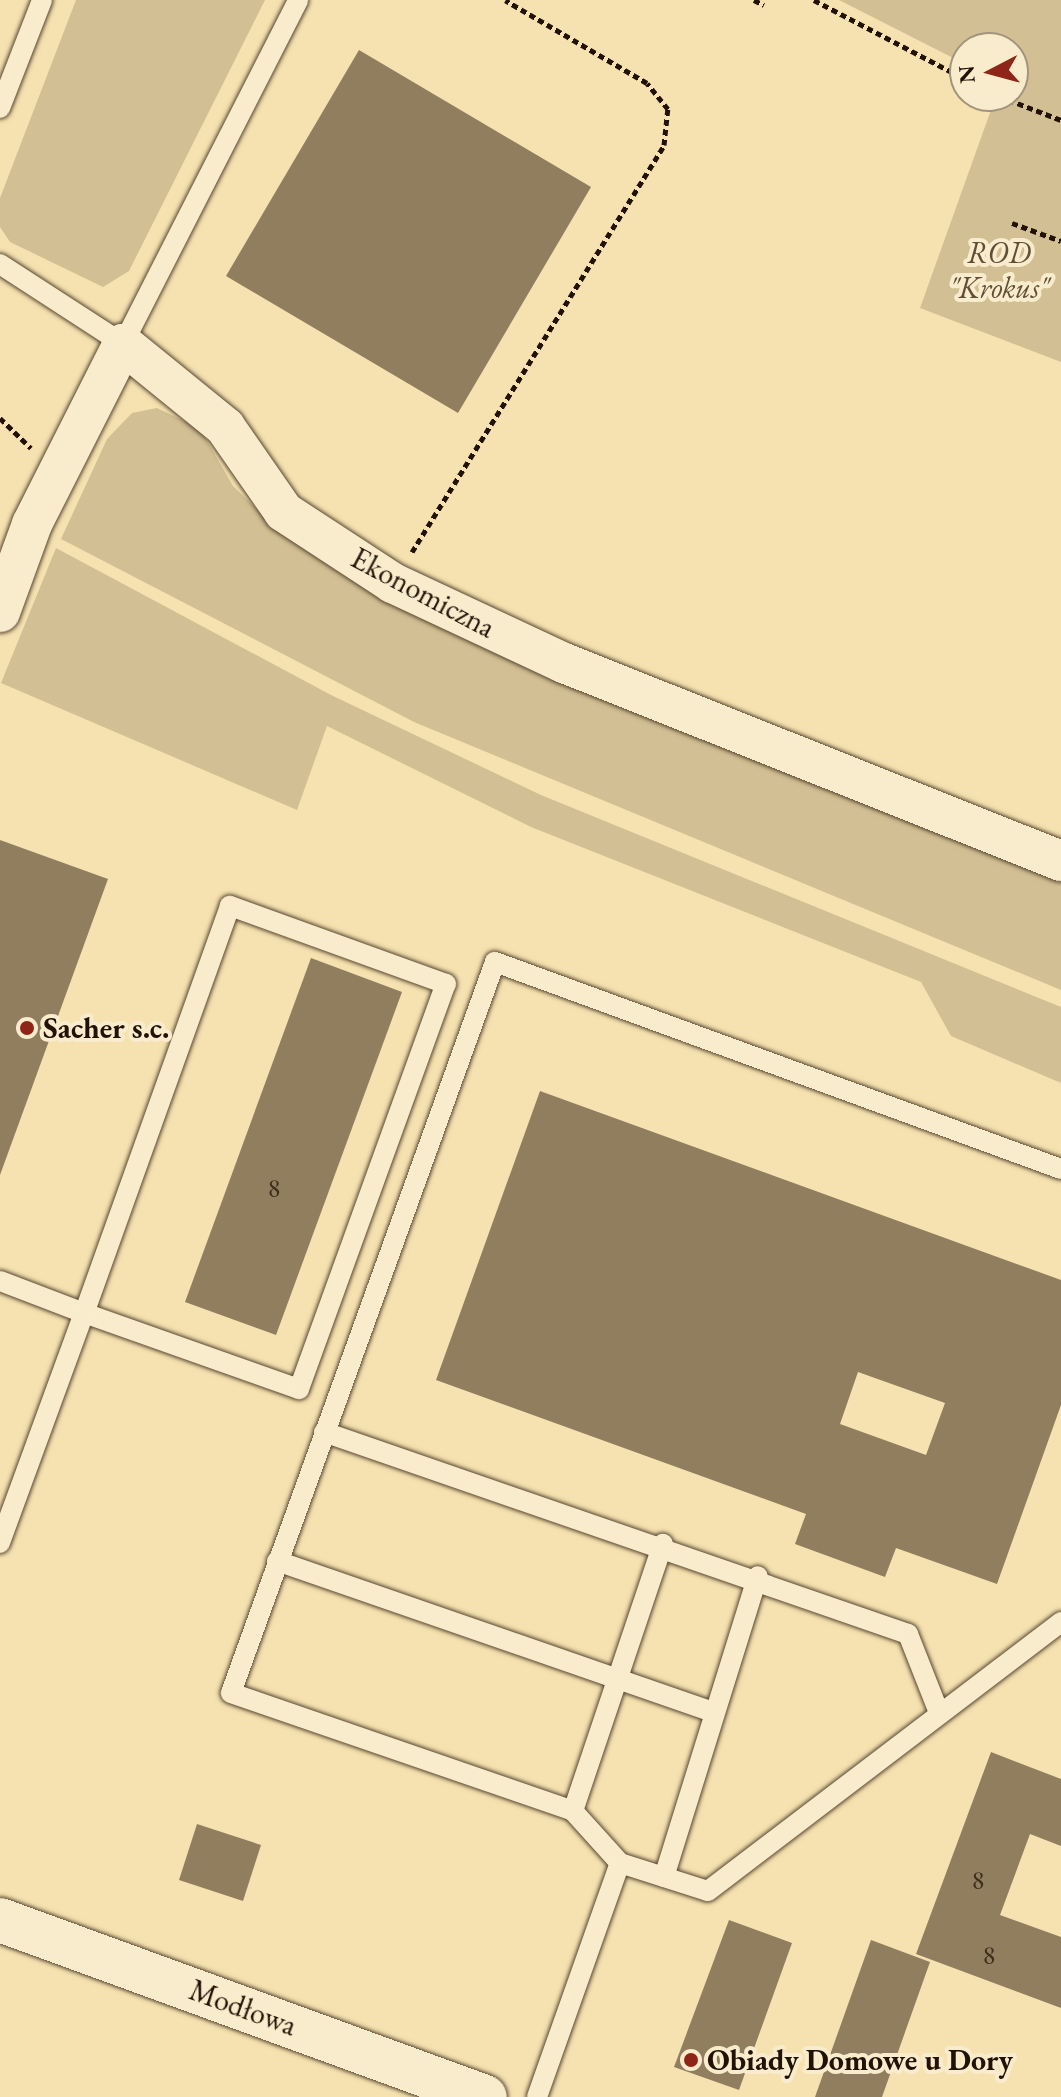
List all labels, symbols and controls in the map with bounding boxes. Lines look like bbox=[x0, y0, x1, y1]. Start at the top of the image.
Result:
north arrow bbox=[949, 32, 1029, 112]
text: N bbox=[951, 64, 982, 85]
park label: ROD "Krokus" bbox=[949, 235, 1049, 306]
street label: Ekonomiczna bbox=[345, 540, 501, 646]
place label: Sacher s.c. bbox=[43, 1010, 169, 1046]
marker: Sacher s.c. bbox=[18, 1019, 36, 1037]
house number: 8 bbox=[268, 1173, 280, 1205]
house number: 8 bbox=[972, 1865, 984, 1897]
house number: 8 bbox=[983, 1940, 995, 1972]
street label: Modłowa bbox=[185, 1972, 301, 2044]
place label: Obiady Domowe u Dory bbox=[707, 2042, 1013, 2078]
marker: Obiady Domowe u Dory bbox=[682, 2051, 700, 2069]

